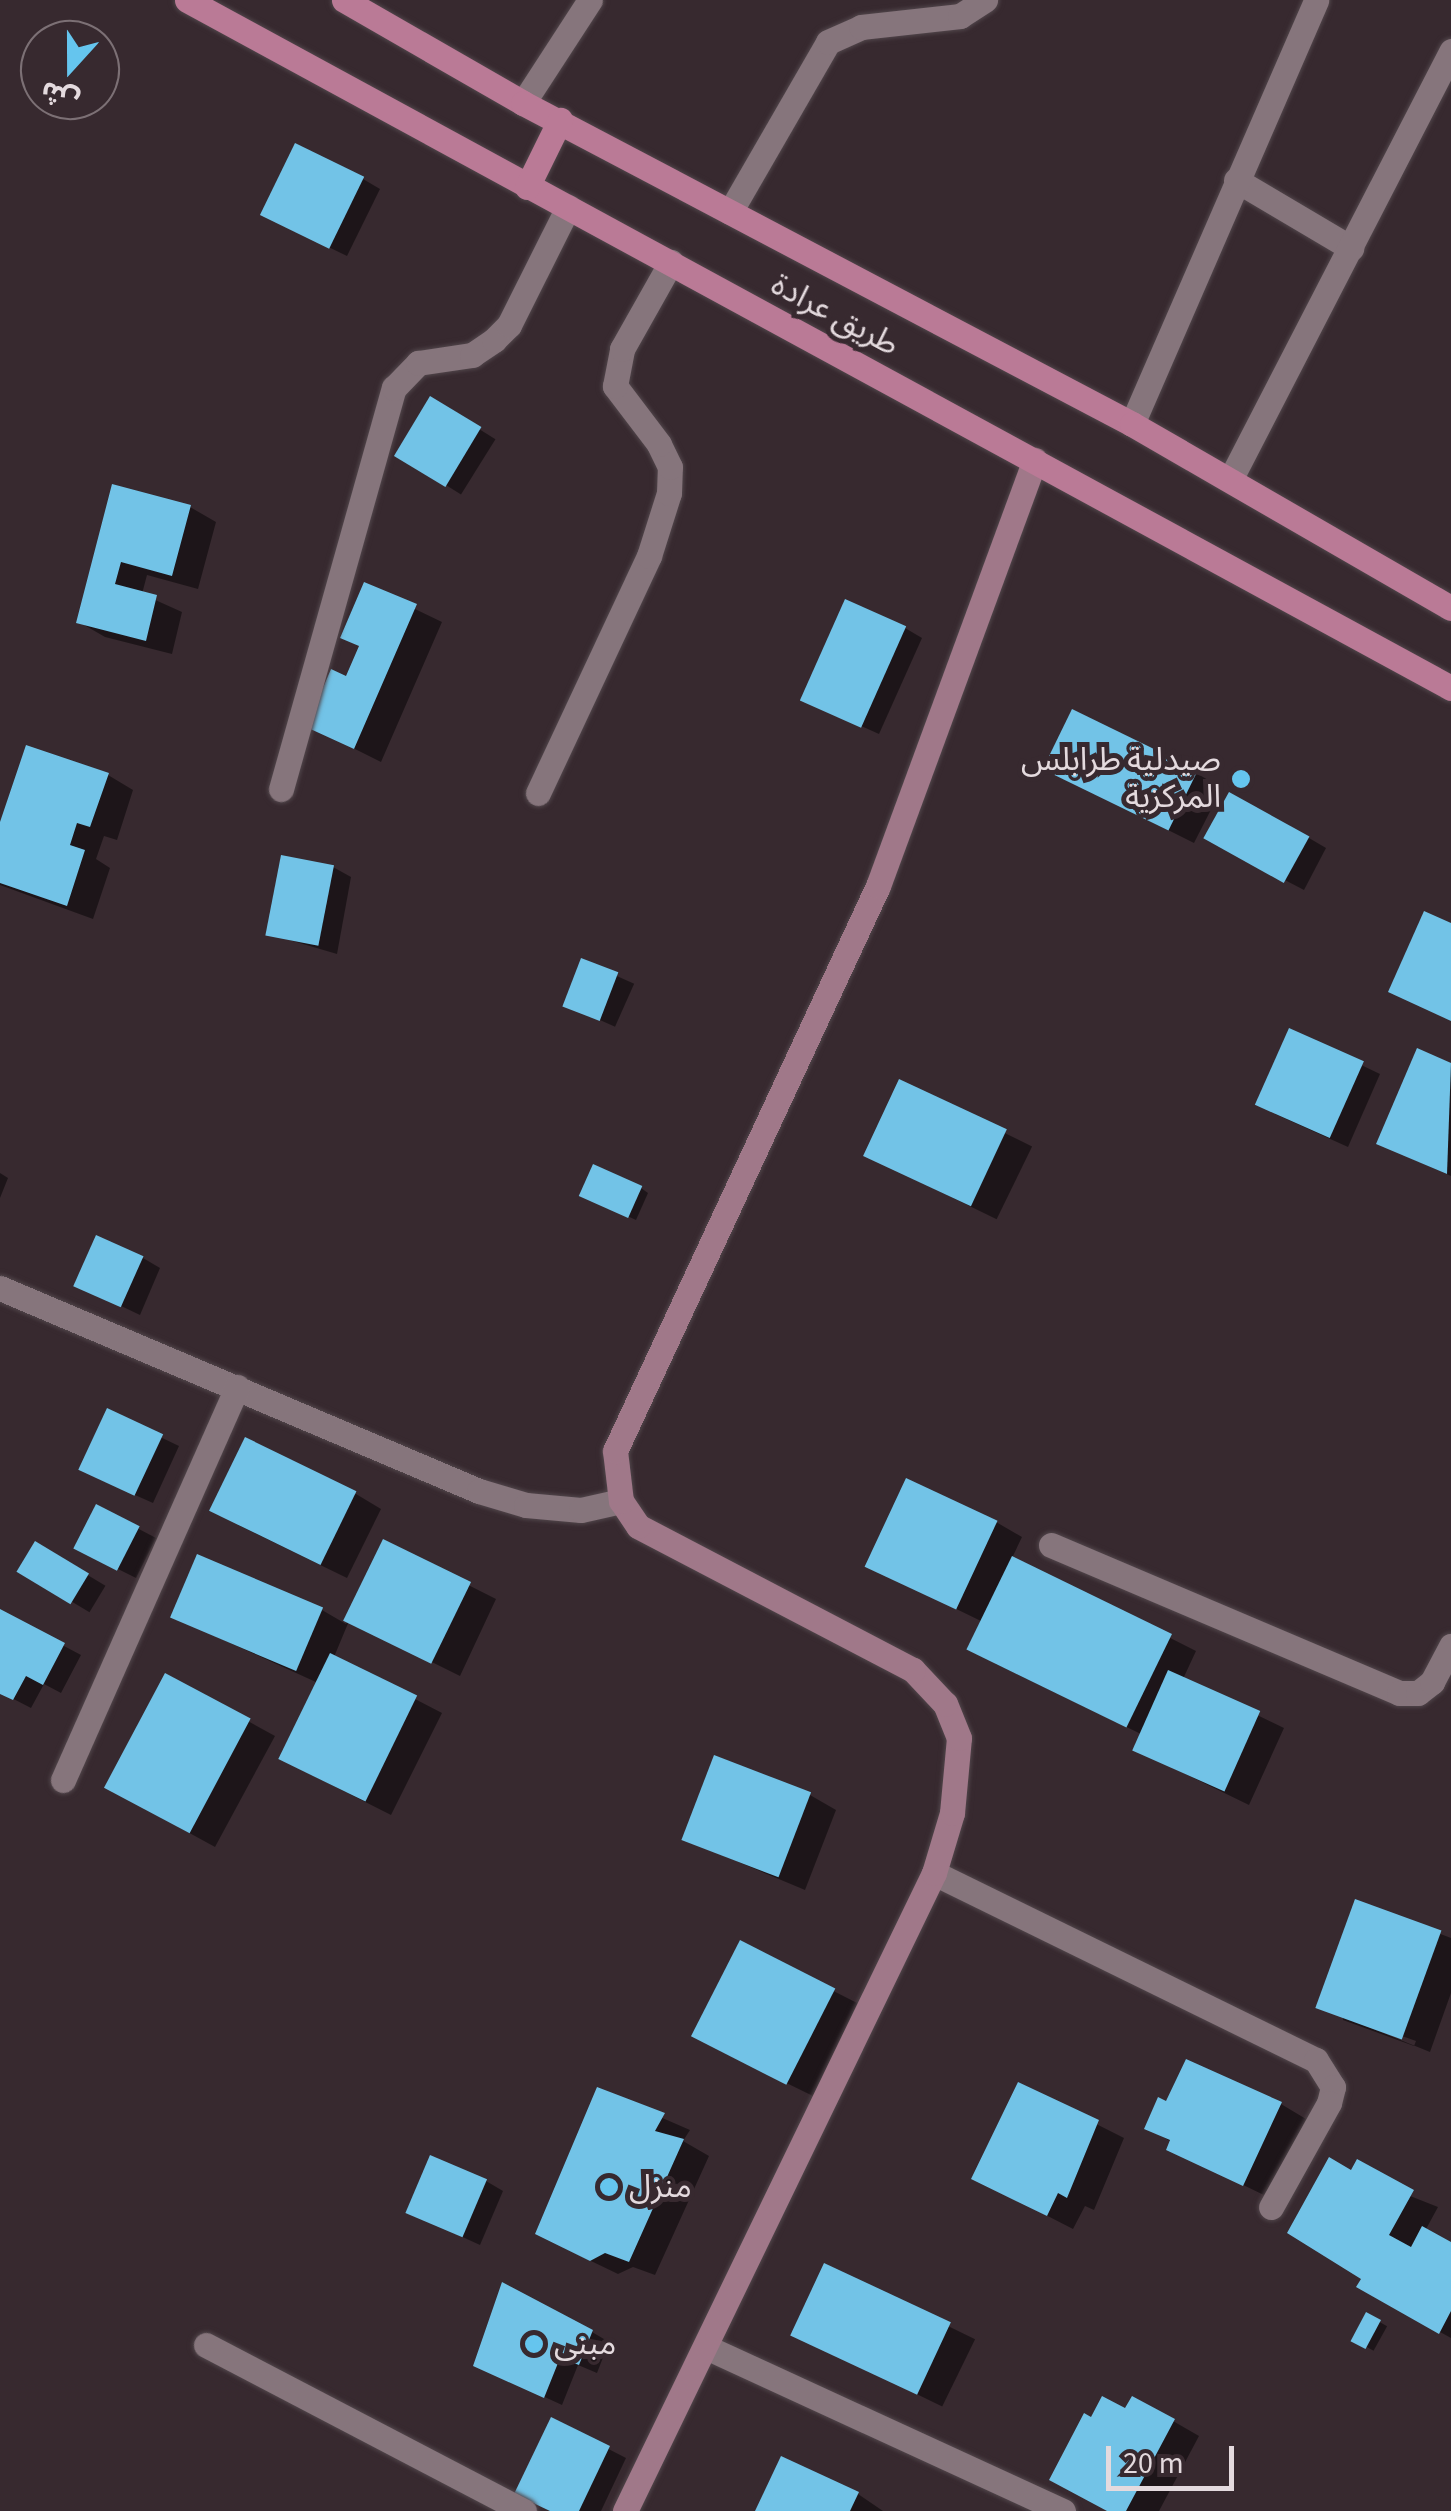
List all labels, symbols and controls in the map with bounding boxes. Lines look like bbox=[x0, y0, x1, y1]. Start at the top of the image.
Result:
north arrow bbox=[20, 20, 120, 120]
text: ش bbox=[35, 71, 85, 122]
street label: طريق عرادة bbox=[765, 265, 905, 365]
place label: صيدلية طرابلس المركزية bbox=[1021, 742, 1221, 817]
marker: صيدلية طرابلس المركزية bbox=[1230, 768, 1252, 790]
place label: منزل bbox=[629, 2168, 692, 2206]
marker: منزل bbox=[598, 2176, 620, 2198]
place label: مبنى bbox=[554, 2325, 616, 2363]
marker: مبنى bbox=[523, 2333, 545, 2355]
scale bar bbox=[1111, 2426, 1238, 2488]
text: 20 m bbox=[1123, 2442, 1184, 2485]

